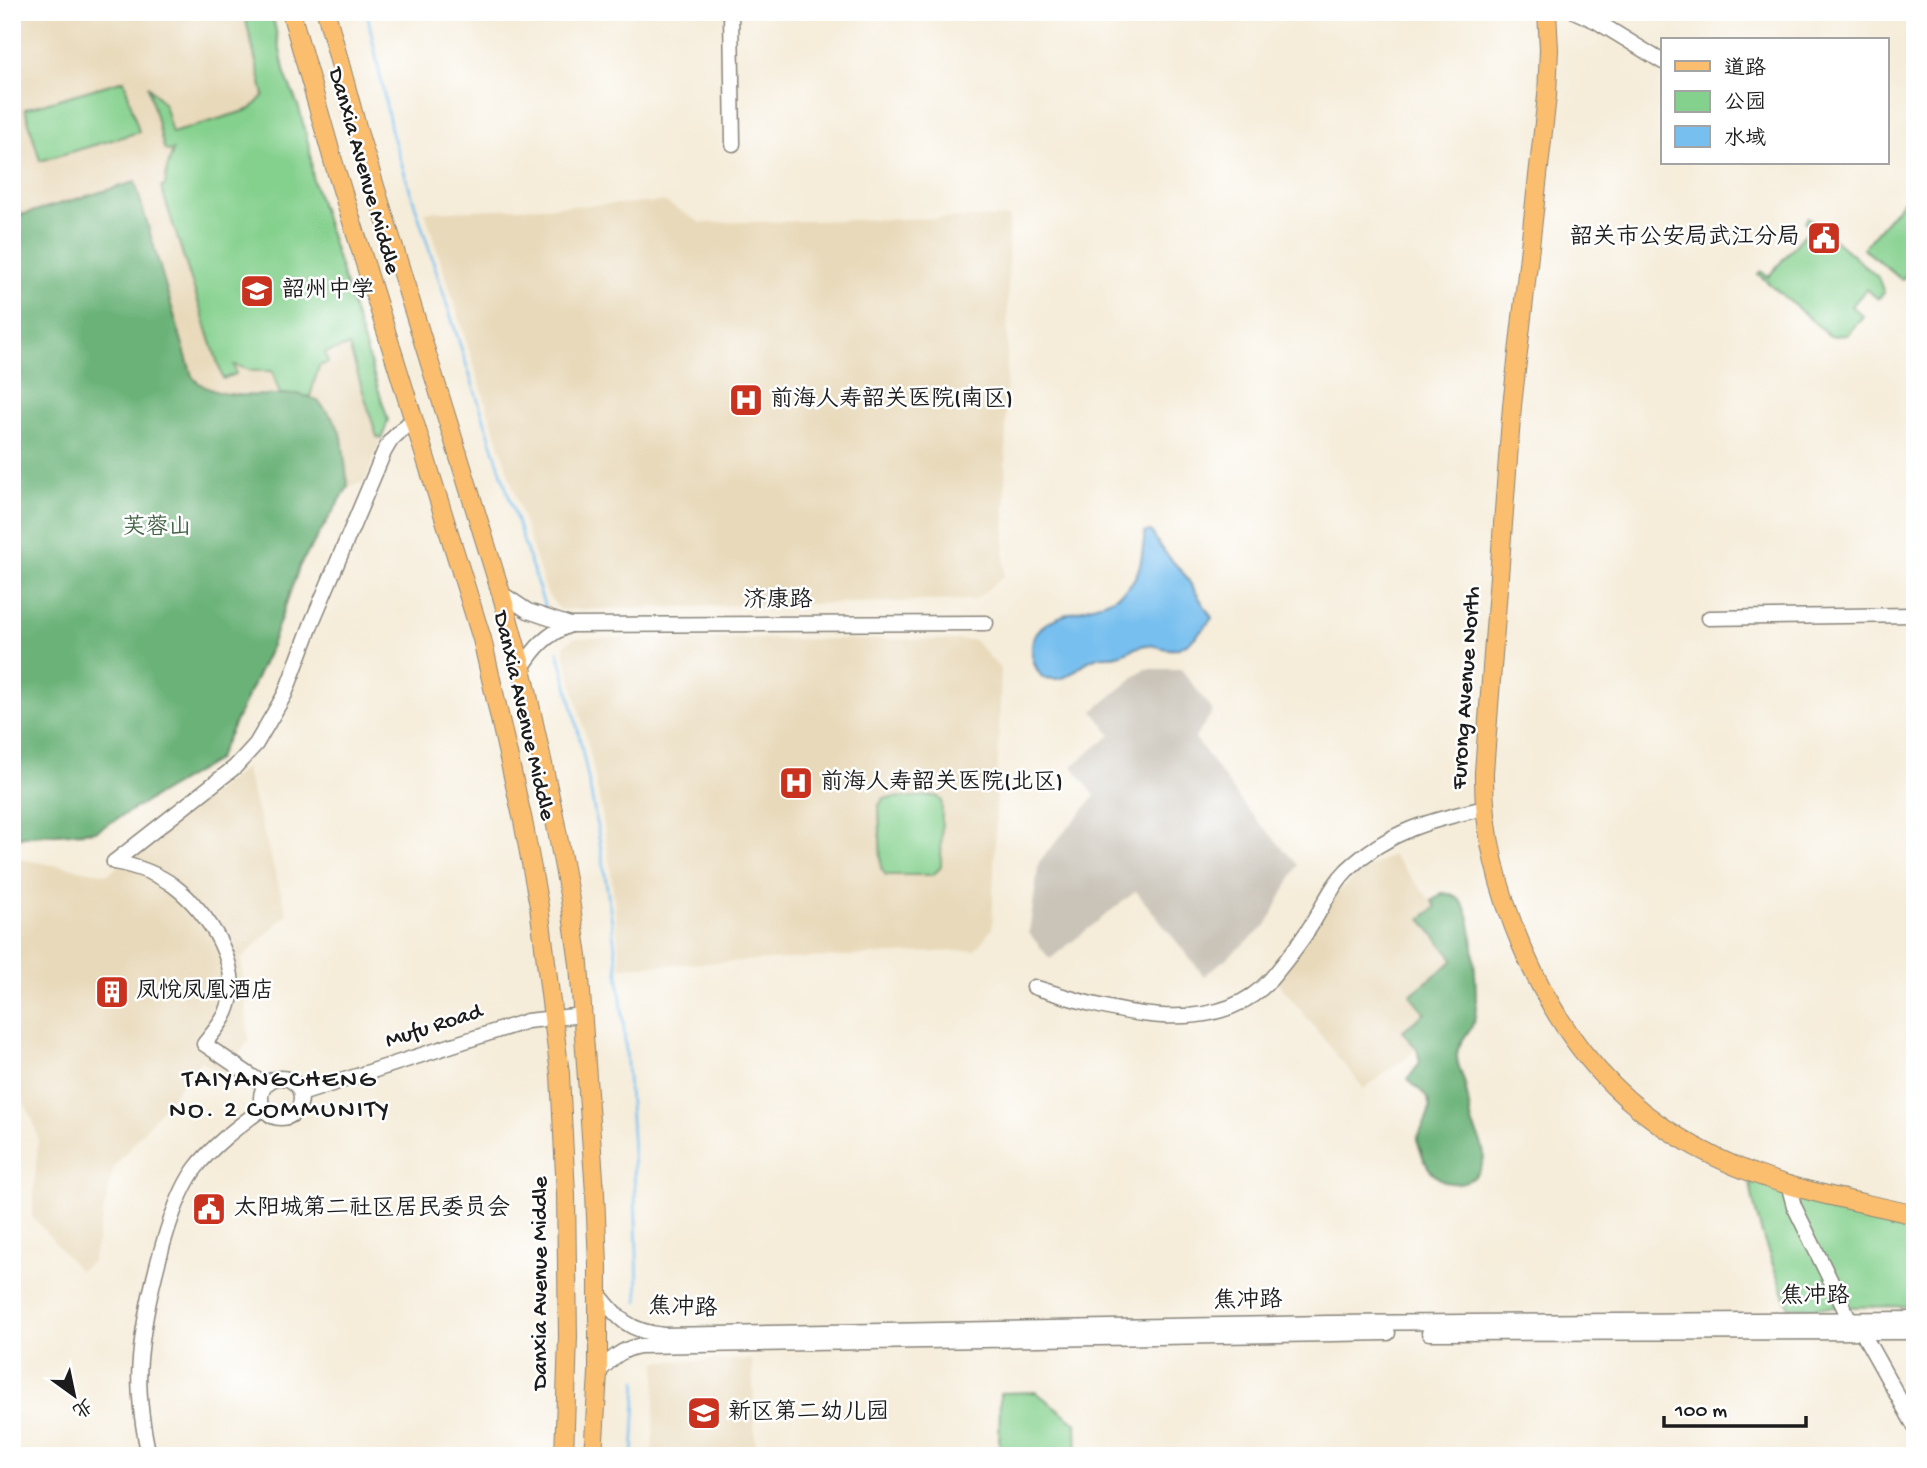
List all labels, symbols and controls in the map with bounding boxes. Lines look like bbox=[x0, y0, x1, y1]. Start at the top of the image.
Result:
legend bbox=[1661, 38, 1888, 164]
text: 道路 bbox=[1724, 56, 1766, 83]
street label: Danxia Avenue Middle bbox=[320, 63, 406, 278]
text: 公园 bbox=[1724, 91, 1766, 117]
text: 水域 bbox=[1724, 126, 1766, 153]
public building icon: 韶关市公安局武江分局 bbox=[1805, 219, 1843, 257]
place label: 韶关市公安局武江分局 bbox=[1570, 224, 1800, 252]
school or university icon: 韶州中学 bbox=[238, 272, 276, 310]
place label: 韶州中学 bbox=[282, 277, 374, 305]
hospital icon: 前海人寿韶关医院(南区) bbox=[727, 381, 765, 419]
place label: 前海人寿韶关医院(南区) bbox=[770, 386, 1013, 414]
park label: 芙蓉山 bbox=[123, 514, 192, 542]
street label: Furong Avenue North bbox=[1446, 586, 1488, 791]
street label: 济康路 bbox=[744, 587, 813, 615]
street label: Danxia Avenue Middle bbox=[485, 607, 560, 824]
hospital icon: 前海人寿韶关医院(北区) bbox=[777, 764, 815, 802]
place label: 前海人寿韶关医院(北区) bbox=[820, 769, 1063, 797]
building icon: 凤悦凤凰酒店 bbox=[93, 973, 131, 1011]
place label: 凤悦凤凰酒店 bbox=[136, 978, 274, 1006]
street label: Mufu Road bbox=[382, 998, 487, 1055]
district label: TAIYANGCHENG NO. 2 COMMUNITY bbox=[169, 1066, 391, 1127]
street label: Danxia Avenue Middle bbox=[528, 1175, 555, 1392]
public building icon: 太阳城第二社区居民委员会 bbox=[190, 1190, 228, 1228]
place label: 太阳城第二社区居民委员会 bbox=[234, 1194, 510, 1223]
street label: 焦冲路 bbox=[1781, 1282, 1850, 1311]
street label: 焦冲路 bbox=[1213, 1286, 1283, 1316]
street label: 焦冲路 bbox=[648, 1292, 718, 1324]
north arrow bbox=[38, 1360, 108, 1430]
scale bar bbox=[1664, 1384, 1806, 1428]
text: 北 bbox=[67, 1391, 96, 1421]
school or university icon: 新区第二幼儿园 bbox=[685, 1394, 723, 1432]
place label: 新区第二幼儿园 bbox=[728, 1399, 889, 1427]
text: 100 m bbox=[1674, 1400, 1727, 1425]

